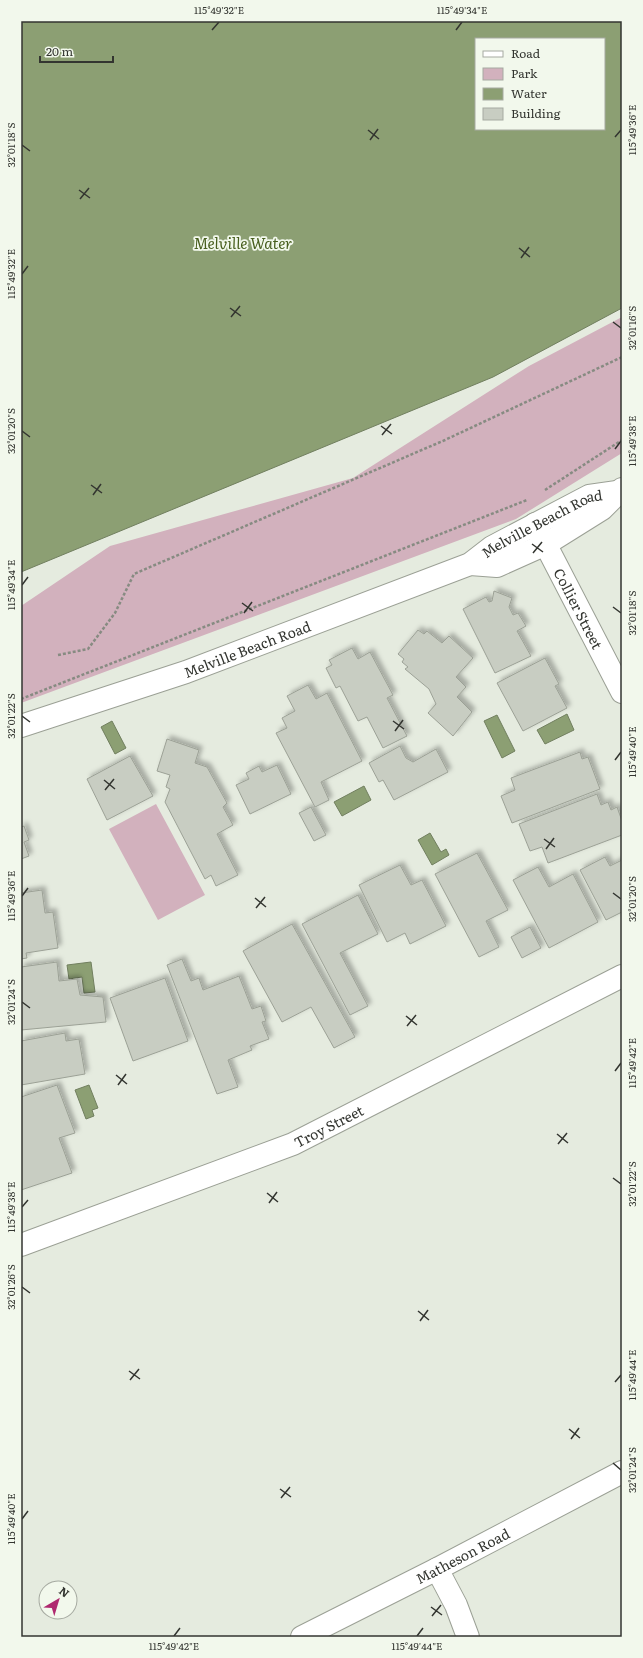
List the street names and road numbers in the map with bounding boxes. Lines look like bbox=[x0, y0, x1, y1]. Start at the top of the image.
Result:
street label: Melville Beach Road bbox=[477, 484, 604, 562]
street label: Collier Street bbox=[549, 564, 608, 653]
street label: Melville Beach Road bbox=[181, 615, 314, 682]
street label: Troy Street bbox=[290, 1100, 367, 1152]
street label: Matheson Road bbox=[412, 1523, 513, 1588]

